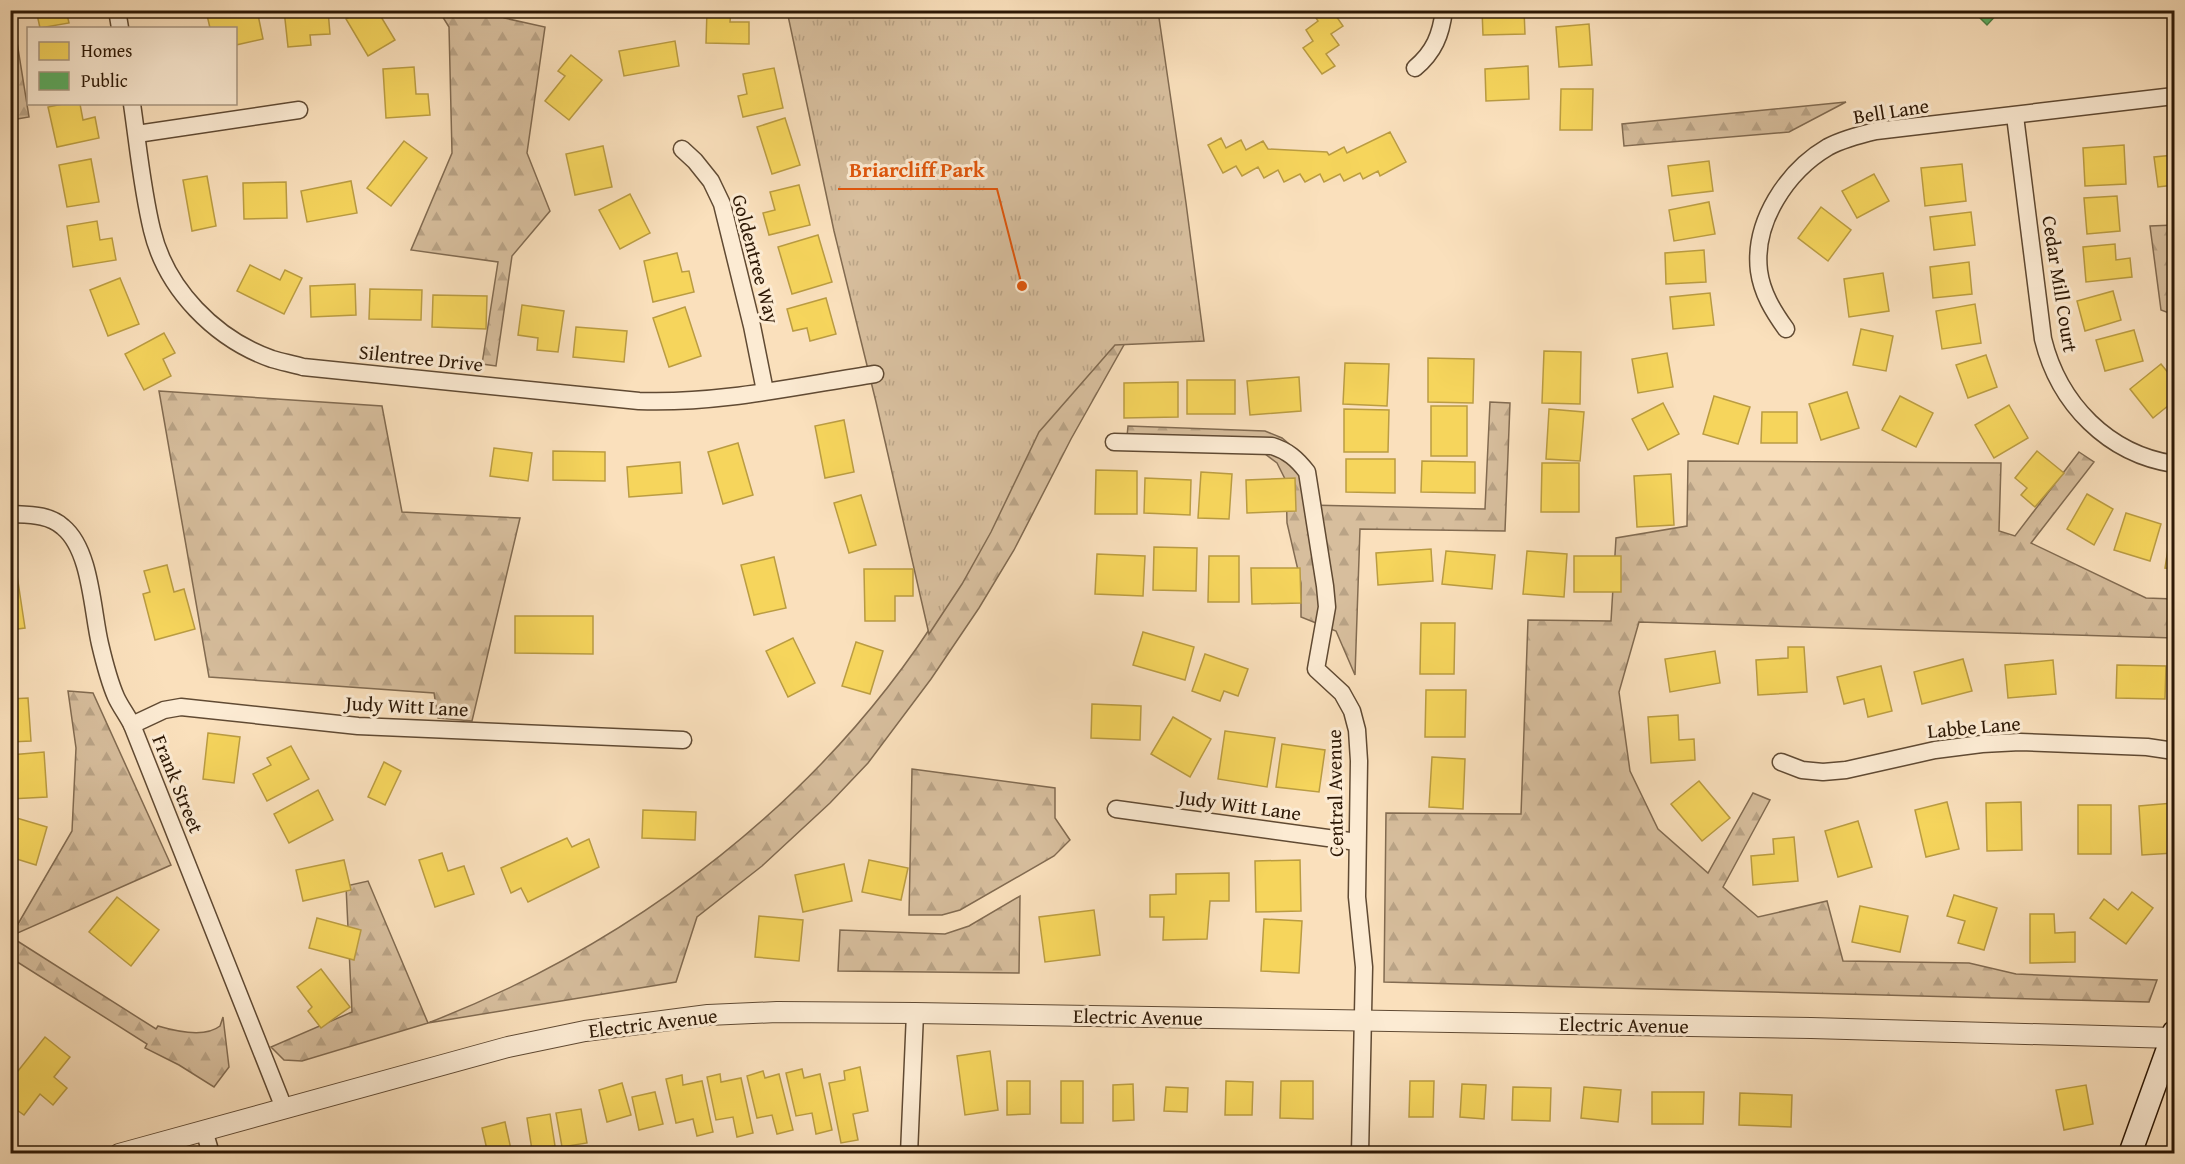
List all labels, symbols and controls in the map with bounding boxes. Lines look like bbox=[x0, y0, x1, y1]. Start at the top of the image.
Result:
legend bbox=[27, 27, 237, 105]
text: Homes bbox=[81, 37, 132, 64]
text: Public bbox=[81, 67, 128, 94]
street label: Bell Lane bbox=[1851, 90, 1931, 131]
callout: Briarcliff Park bbox=[838, 150, 997, 189]
text: Briarcliff Park bbox=[849, 154, 986, 185]
street label: Goldentree Way bbox=[725, 191, 788, 327]
street label: Cedar Mill Court bbox=[2035, 214, 2086, 354]
street label: Silentree Drive bbox=[358, 337, 485, 378]
street label: Judy Witt Lane bbox=[342, 688, 469, 723]
street label: Labbe Lane bbox=[1926, 708, 2022, 745]
street label: Central Avenue bbox=[1319, 729, 1350, 857]
street label: Frank Street bbox=[146, 730, 211, 837]
street label: Judy Witt Lane bbox=[1174, 781, 1303, 827]
street label: Electric Avenue bbox=[587, 1000, 719, 1045]
street label: Electric Avenue bbox=[1073, 1001, 1203, 1032]
street label: Electric Avenue bbox=[1559, 1009, 1689, 1040]

